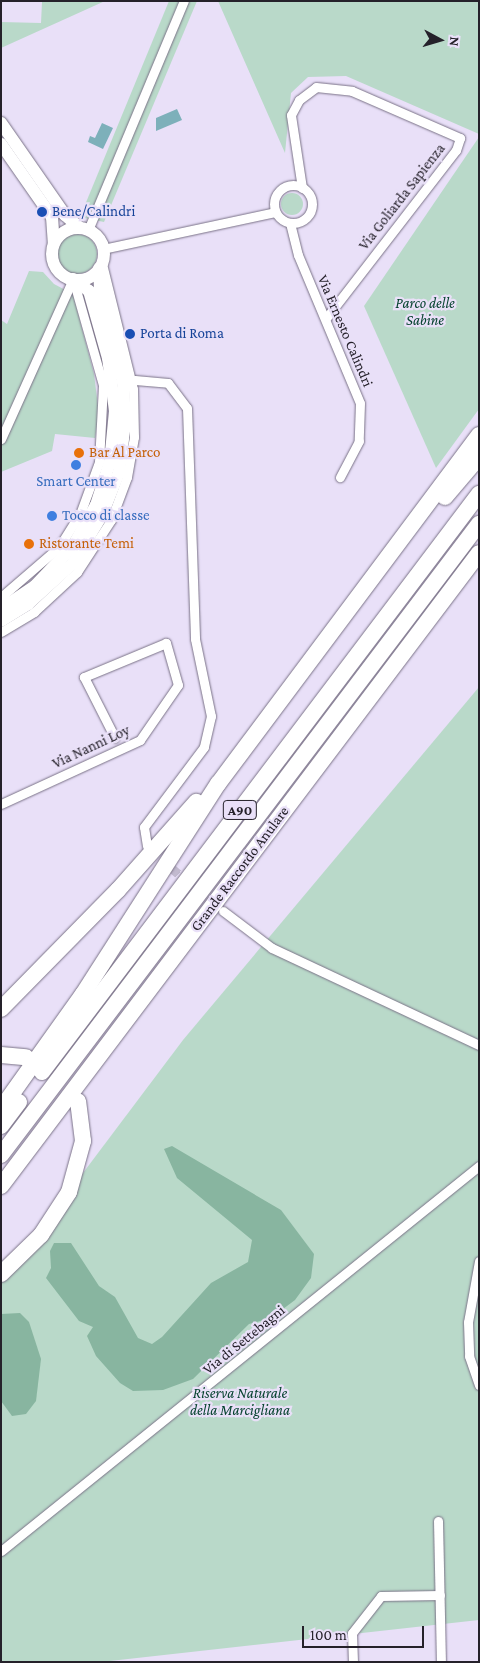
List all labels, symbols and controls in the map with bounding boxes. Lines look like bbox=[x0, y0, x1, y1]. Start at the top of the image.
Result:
north arrow bbox=[415, 15, 465, 65]
text: N bbox=[446, 36, 463, 47]
street label: Via Goliarda Sapienza bbox=[355, 140, 449, 254]
place label: Bene/Calindri bbox=[52, 203, 135, 221]
marker: Bene/Calindri bbox=[36, 206, 48, 218]
street label: Via Ernesto Calindri bbox=[313, 272, 377, 390]
park label: Parco delle Sabine bbox=[395, 294, 455, 329]
place label: Porta di Roma bbox=[140, 325, 224, 343]
marker: Porta di Roma bbox=[124, 328, 136, 340]
place label: Bar Al Parco bbox=[89, 444, 160, 462]
marker: Bar Al Parco bbox=[73, 447, 85, 459]
marker: Smart Center bbox=[70, 459, 82, 471]
place label: Smart Center bbox=[36, 473, 116, 491]
place label: Tocco di classe bbox=[62, 507, 150, 525]
marker: Tocco di classe bbox=[46, 510, 58, 522]
place label: Ristorante Temi bbox=[39, 535, 134, 553]
marker: Ristorante Temi bbox=[23, 538, 35, 550]
street label: Via Nanni Loy bbox=[49, 721, 133, 773]
road number: A90 bbox=[222, 798, 258, 822]
street label: Grande Raccordo Anulare bbox=[187, 803, 293, 935]
street label: Via di Settebagni bbox=[199, 1301, 289, 1379]
park label: Riserva Naturale della Marcigliana bbox=[190, 1384, 290, 1419]
scale bar bbox=[305, 1616, 428, 1648]
text: 100 m bbox=[310, 1627, 347, 1643]

